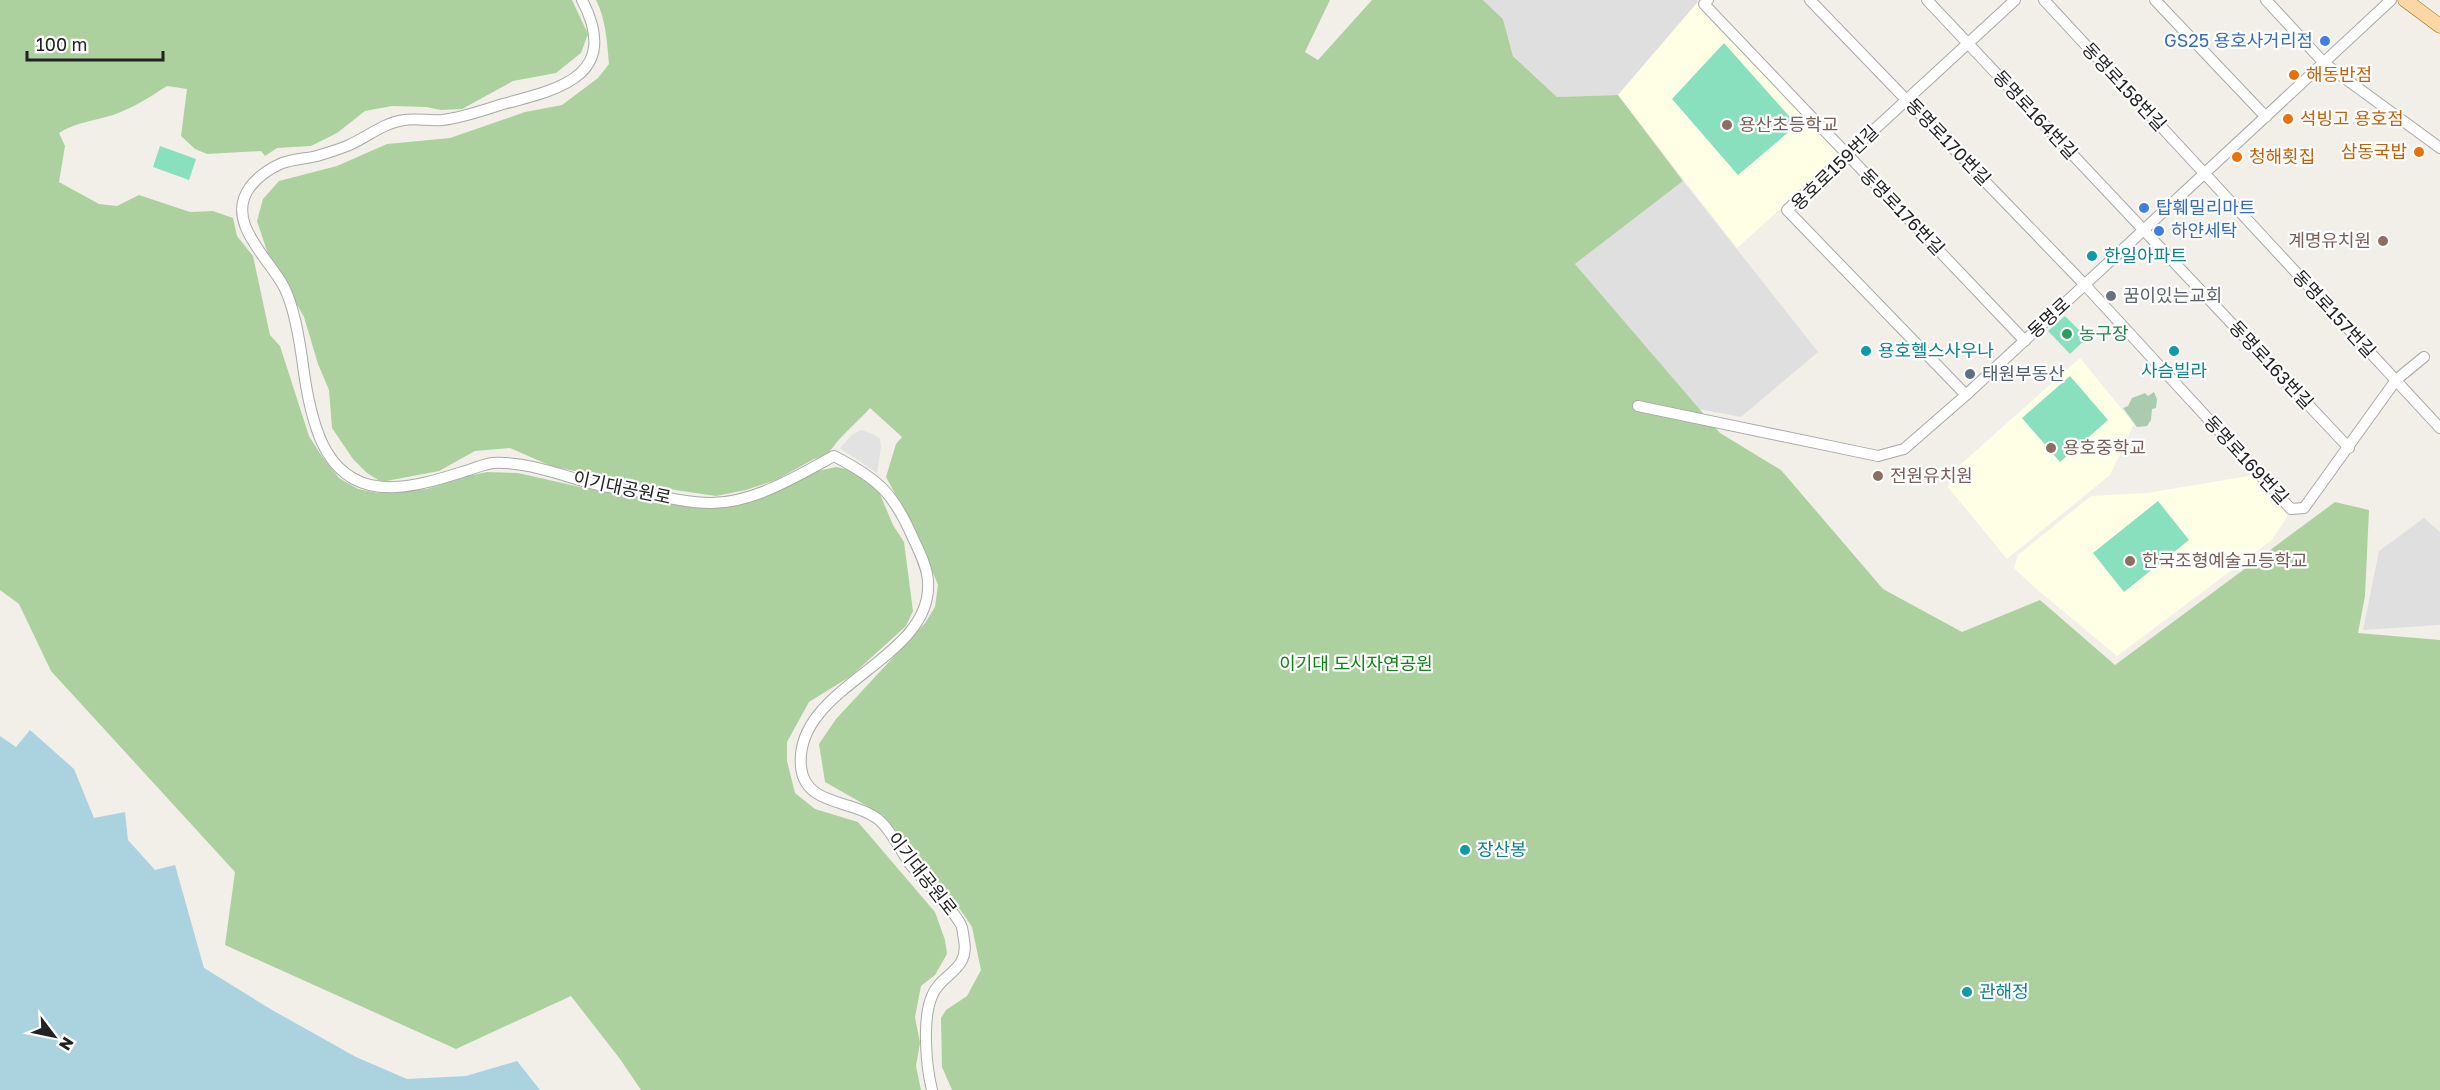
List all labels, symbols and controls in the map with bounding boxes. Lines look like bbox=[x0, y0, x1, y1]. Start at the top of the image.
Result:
scale bar bbox=[27, 24, 164, 62]
place label: GS25 용호사거리점 bbox=[2164, 29, 2313, 51]
text: 100 m bbox=[36, 33, 87, 55]
marker: GS25 용호사거리점 bbox=[2318, 34, 2332, 48]
street label: 동명로158번길 bbox=[2078, 38, 2171, 135]
place label: 해동반점 bbox=[2306, 63, 2372, 85]
street label: 동명로164번길 bbox=[1989, 65, 2082, 163]
marker: 해동반점 bbox=[2287, 68, 2301, 82]
street label: 동명로170번길 bbox=[1902, 93, 1996, 189]
place label: 석빙고 용호점 bbox=[2300, 107, 2404, 129]
marker: 석빙고 용호점 bbox=[2281, 112, 2295, 126]
place label: 용산초등학교 bbox=[1739, 113, 1838, 135]
marker: 용산초등학교 bbox=[1720, 118, 1734, 132]
street label: 용호로159번길 bbox=[1786, 120, 1883, 214]
place label: 삼동국밥 bbox=[2341, 140, 2407, 162]
place label: 청해횟집 bbox=[2249, 145, 2315, 167]
marker: 삼동국밥 bbox=[2412, 145, 2426, 159]
marker: 청해횟집 bbox=[2230, 150, 2244, 164]
street label: 동명로176번길 bbox=[1856, 163, 1950, 259]
place label: 탑훼밀리마트 bbox=[2156, 196, 2255, 218]
marker: 탑훼밀리마트 bbox=[2137, 201, 2151, 215]
place label: 하얀세탁 bbox=[2171, 219, 2237, 241]
marker: 하얀세탁 bbox=[2152, 224, 2166, 238]
place label: 계명유치원 bbox=[2288, 229, 2371, 251]
marker: 계명유치원 bbox=[2376, 234, 2390, 248]
place label: 한일아파트 bbox=[2104, 244, 2187, 266]
marker: 한일아파트 bbox=[2085, 249, 2099, 263]
street label: 동명로157번길 bbox=[2289, 265, 2381, 362]
place label: 꿈이있는교회 bbox=[2123, 284, 2222, 306]
marker: 꿈이있는교회 bbox=[2104, 289, 2118, 303]
street label: 동명로 bbox=[2023, 292, 2074, 342]
street label: 동명로163번길 bbox=[2225, 316, 2318, 413]
place label: 농구장 bbox=[2079, 322, 2129, 344]
marker: 농구장 bbox=[2060, 327, 2074, 341]
place label: 용호헬스사우나 bbox=[1878, 339, 1994, 361]
marker: 용호헬스사우나 bbox=[1859, 344, 1873, 358]
marker: 사슴빌라 bbox=[2167, 344, 2181, 358]
place label: 사슴빌라 bbox=[2141, 359, 2208, 381]
place label: 태원부동산 bbox=[1982, 362, 2065, 384]
marker: 태원부동산 bbox=[1963, 367, 1977, 381]
street label: 동명로169번길 bbox=[2200, 410, 2293, 508]
place label: 용호중학교 bbox=[2063, 436, 2146, 458]
marker: 용호중학교 bbox=[2044, 441, 2058, 455]
place label: 전원유치원 bbox=[1890, 464, 1973, 486]
street label: 이기대공원로 bbox=[571, 466, 673, 508]
marker: 전원유치원 bbox=[1871, 469, 1885, 483]
place label: 한국조형예술고등학교 bbox=[2142, 549, 2308, 571]
marker: 한국조형예술고등학교 bbox=[2123, 554, 2137, 568]
park label: 이기대 도시자연공원 bbox=[1279, 652, 1433, 674]
street label: 이기대공원로 bbox=[884, 827, 962, 919]
place label: 장산봉 bbox=[1477, 838, 1527, 860]
marker: 장산봉 bbox=[1458, 843, 1472, 857]
place label: 관해정 bbox=[1979, 980, 2029, 1002]
marker: 관해정 bbox=[1960, 985, 1974, 999]
north arrow bbox=[24, 1006, 84, 1066]
text: N bbox=[55, 1033, 78, 1054]

